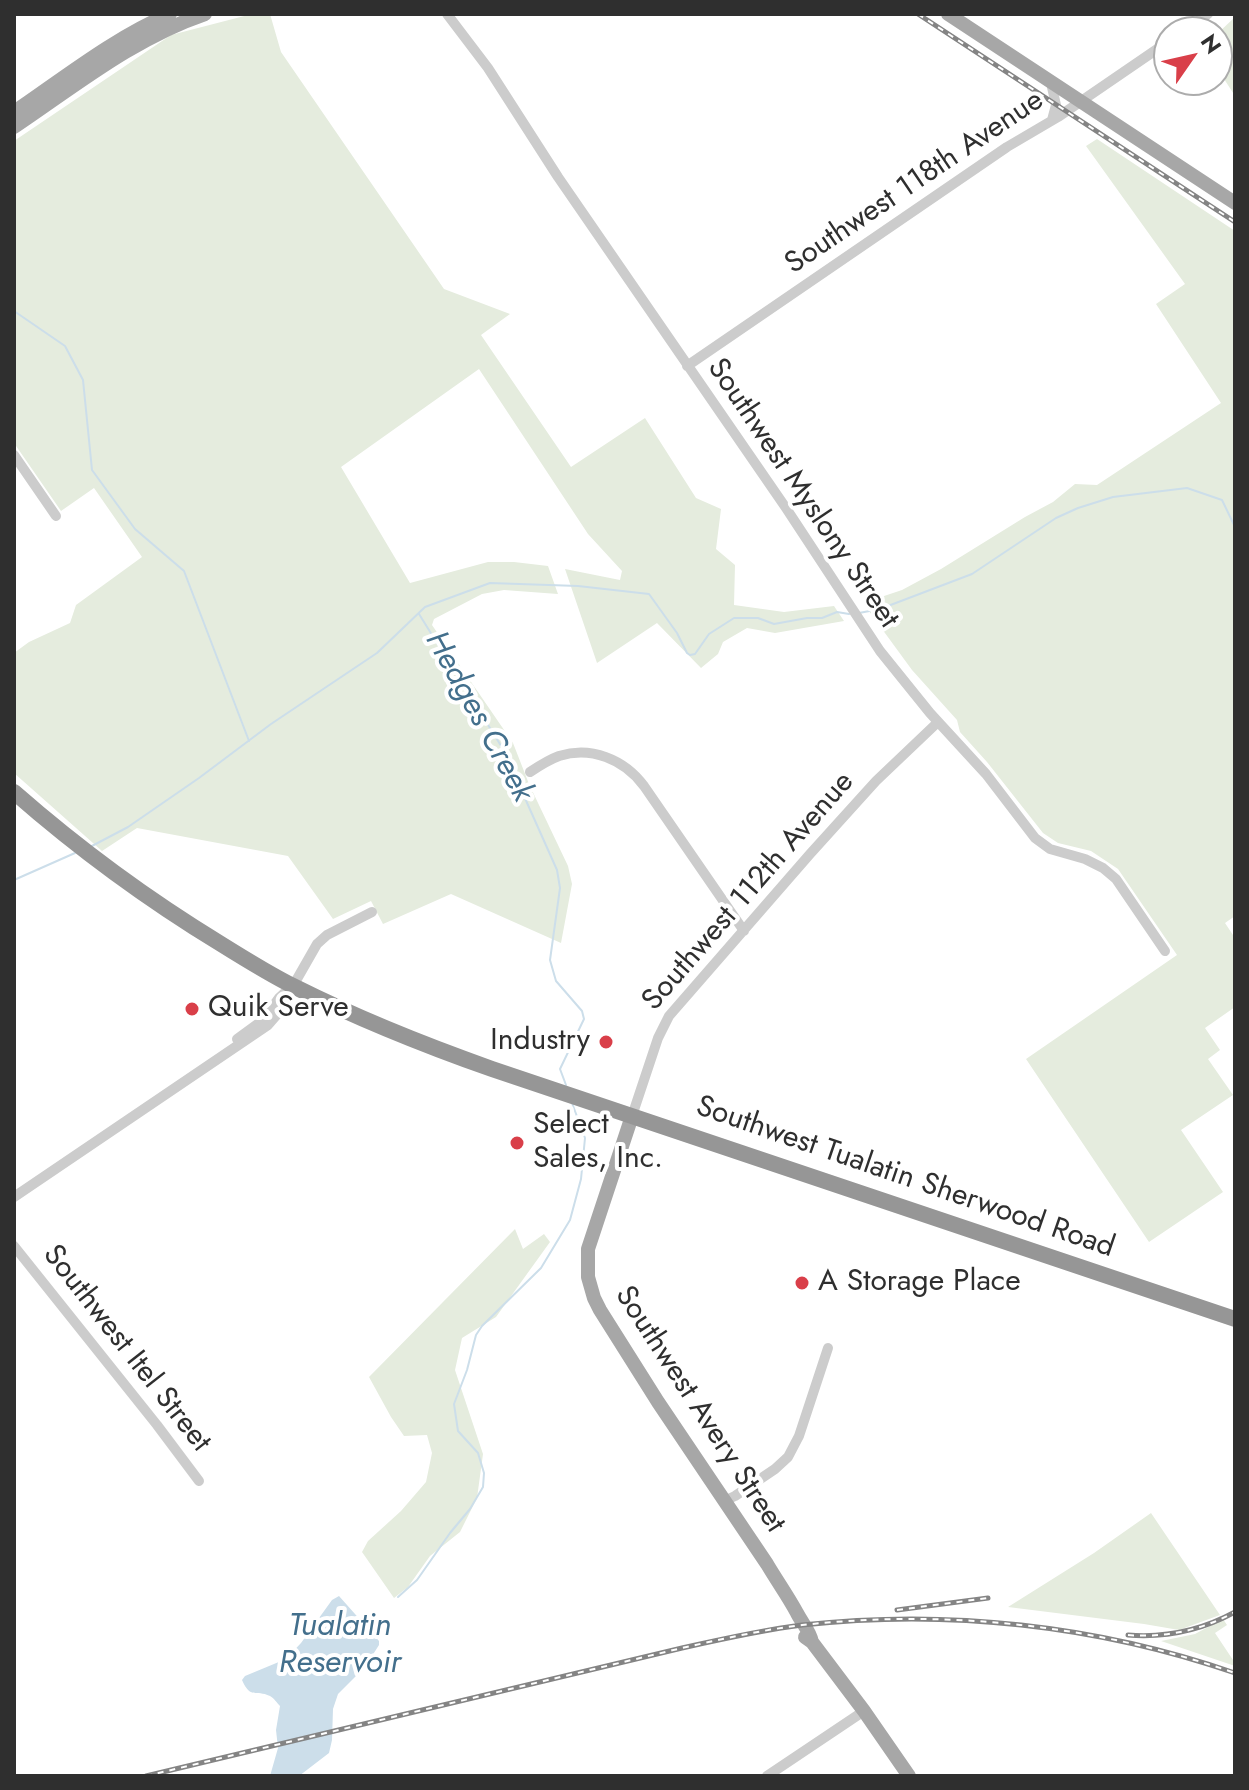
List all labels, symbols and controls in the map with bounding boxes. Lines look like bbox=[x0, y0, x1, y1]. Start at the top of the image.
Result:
north arrow bbox=[1153, 16, 1233, 96]
text: N bbox=[1193, 28, 1229, 60]
street label: Southwest 118th Avenue bbox=[779, 83, 1051, 283]
street label: Southwest Myslony Street bbox=[698, 352, 906, 636]
water label: Hedges Creek bbox=[415, 625, 541, 809]
street label: Southwest 112th Avenue bbox=[636, 765, 862, 1019]
place label: Quik Serve bbox=[208, 991, 349, 1027]
marker: Quik Serve bbox=[183, 1000, 201, 1018]
place label: Industry bbox=[490, 1024, 590, 1060]
marker: Industry bbox=[597, 1033, 615, 1051]
street label: Southwest Tualatin Sherwood Road bbox=[691, 1089, 1119, 1267]
place label: Select Sales, Inc. bbox=[533, 1108, 663, 1178]
marker: Select Sales, Inc. bbox=[508, 1134, 526, 1152]
street label: Southwest Itel Street bbox=[34, 1238, 218, 1460]
place label: A Storage Place bbox=[818, 1265, 1021, 1301]
marker: A Storage Place bbox=[793, 1274, 811, 1292]
street label: Southwest Avery Street bbox=[606, 1280, 792, 1540]
water label: Tualatin Reservoir bbox=[279, 1608, 401, 1683]

